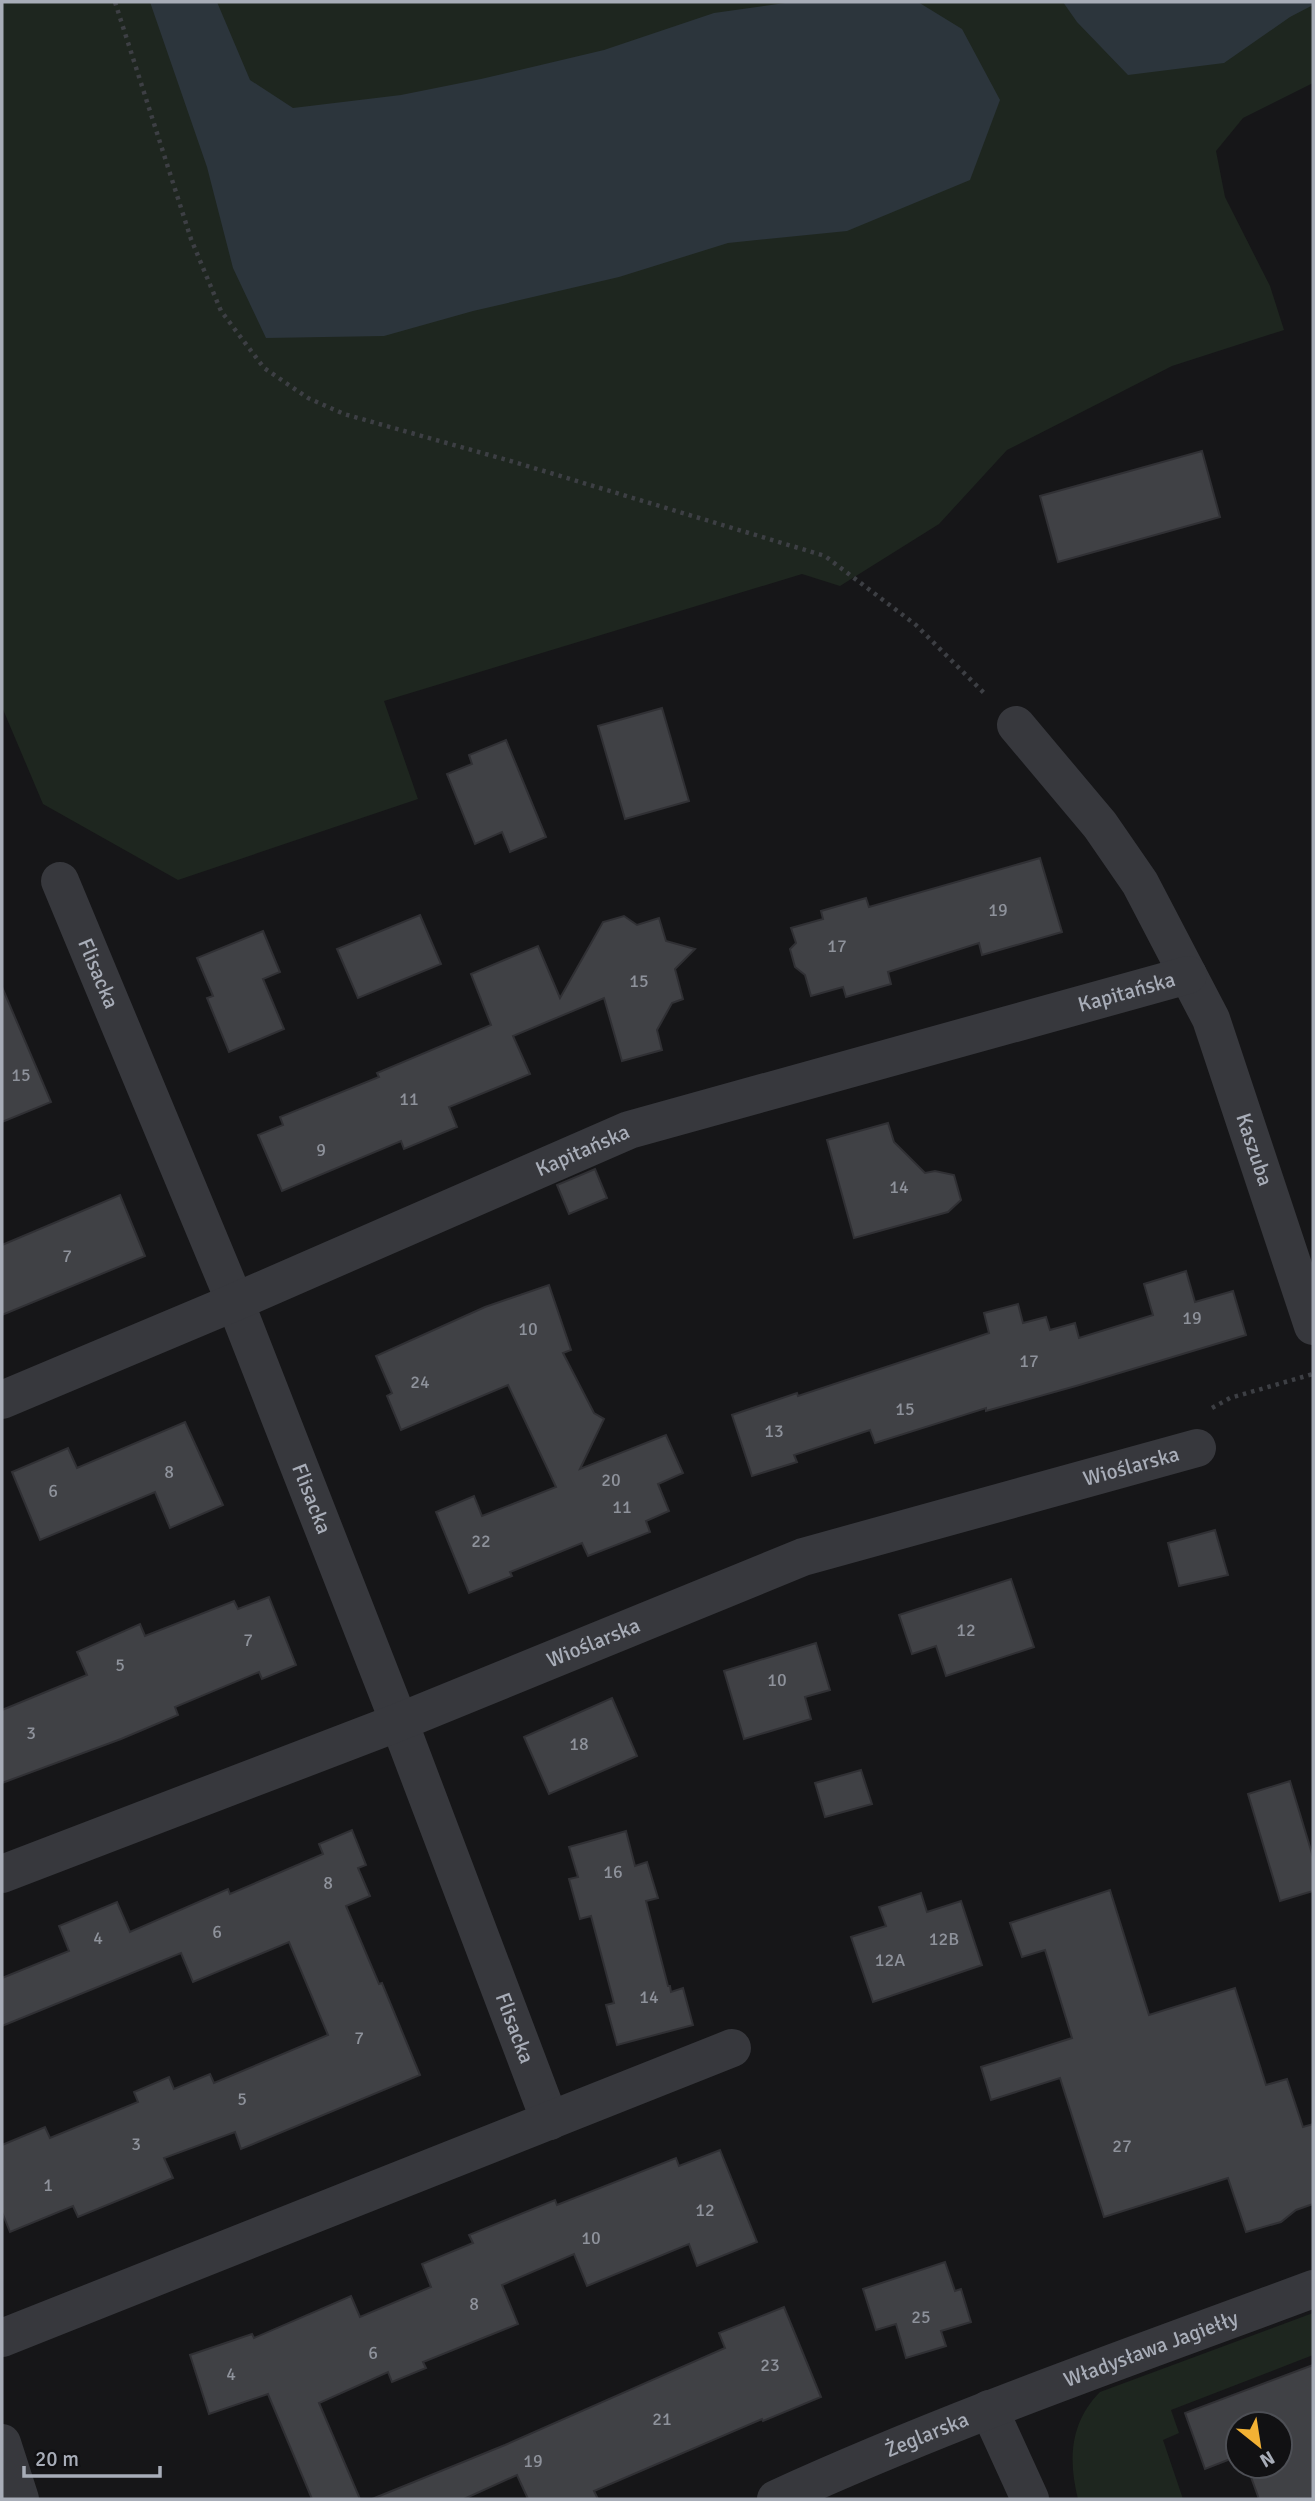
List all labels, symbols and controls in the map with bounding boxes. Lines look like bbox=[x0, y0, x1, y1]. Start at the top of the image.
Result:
house number: 19 bbox=[988, 899, 1008, 921]
street label: Flisacka bbox=[72, 934, 125, 1012]
house number: 17 bbox=[827, 935, 847, 957]
street label: Kapitańska bbox=[1075, 966, 1178, 1018]
house number: 15 bbox=[629, 970, 649, 992]
house number: 15 bbox=[11, 1064, 31, 1086]
house number: 11 bbox=[399, 1088, 419, 1110]
street label: Kaszuba bbox=[1230, 1110, 1279, 1189]
street label: Kapitańska bbox=[532, 1118, 633, 1182]
house number: 9 bbox=[316, 1139, 326, 1161]
house number: 14 bbox=[889, 1176, 909, 1198]
house number: 7 bbox=[62, 1245, 72, 1267]
house number: 19 bbox=[1182, 1307, 1202, 1329]
house number: 10 bbox=[518, 1318, 538, 1340]
house number: 17 bbox=[1019, 1350, 1039, 1372]
house number: 24 bbox=[410, 1371, 430, 1393]
house number: 15 bbox=[895, 1398, 915, 1420]
house number: 13 bbox=[764, 1420, 784, 1442]
street label: Wioślarska bbox=[1080, 1441, 1182, 1492]
street label: Flisacka bbox=[286, 1460, 337, 1538]
house number: 8 bbox=[164, 1461, 174, 1483]
house number: 20 bbox=[601, 1469, 621, 1491]
house number: 6 bbox=[48, 1480, 58, 1502]
house number: 11 bbox=[612, 1496, 632, 1518]
house number: 22 bbox=[471, 1530, 491, 1552]
street label: Wioślarska bbox=[543, 1612, 644, 1673]
house number: 12 bbox=[956, 1619, 976, 1641]
house number: 7 bbox=[243, 1629, 253, 1651]
house number: 5 bbox=[115, 1654, 125, 1676]
house number: 10 bbox=[767, 1669, 787, 1691]
house number: 3 bbox=[26, 1722, 36, 1744]
house number: 18 bbox=[569, 1733, 589, 1755]
house number: 16 bbox=[603, 1861, 623, 1883]
house number: 8 bbox=[323, 1872, 333, 1894]
house number: 6 bbox=[212, 1921, 222, 1943]
house number: 4 bbox=[93, 1927, 103, 1949]
house number: 12B bbox=[929, 1928, 959, 1950]
house number: 12A bbox=[875, 1949, 905, 1971]
house number: 14 bbox=[639, 1986, 659, 2008]
street label: Flisacka bbox=[490, 1989, 540, 2067]
house number: 7 bbox=[354, 2027, 364, 2049]
house number: 5 bbox=[237, 2088, 247, 2110]
house number: 3 bbox=[131, 2133, 141, 2155]
house number: 27 bbox=[1112, 2135, 1132, 2157]
house number: 1 bbox=[43, 2174, 53, 2196]
house number: 12 bbox=[695, 2199, 715, 2221]
house number: 10 bbox=[581, 2227, 601, 2249]
house number: 8 bbox=[469, 2293, 479, 2315]
street label: Władysława Jagiełły bbox=[1060, 2305, 1242, 2393]
house number: 25 bbox=[911, 2306, 931, 2328]
house number: 6 bbox=[368, 2342, 378, 2364]
house number: 23 bbox=[760, 2354, 780, 2376]
house number: 4 bbox=[226, 2363, 236, 2385]
street label: Żeglarska bbox=[881, 2406, 972, 2463]
house number: 21 bbox=[652, 2408, 672, 2430]
north arrow bbox=[1224, 2410, 1294, 2480]
scale bar bbox=[24, 2434, 161, 2478]
text: N bbox=[1255, 2445, 1279, 2473]
text: 20 m bbox=[35, 2446, 79, 2472]
house number: 19 bbox=[523, 2450, 543, 2472]

